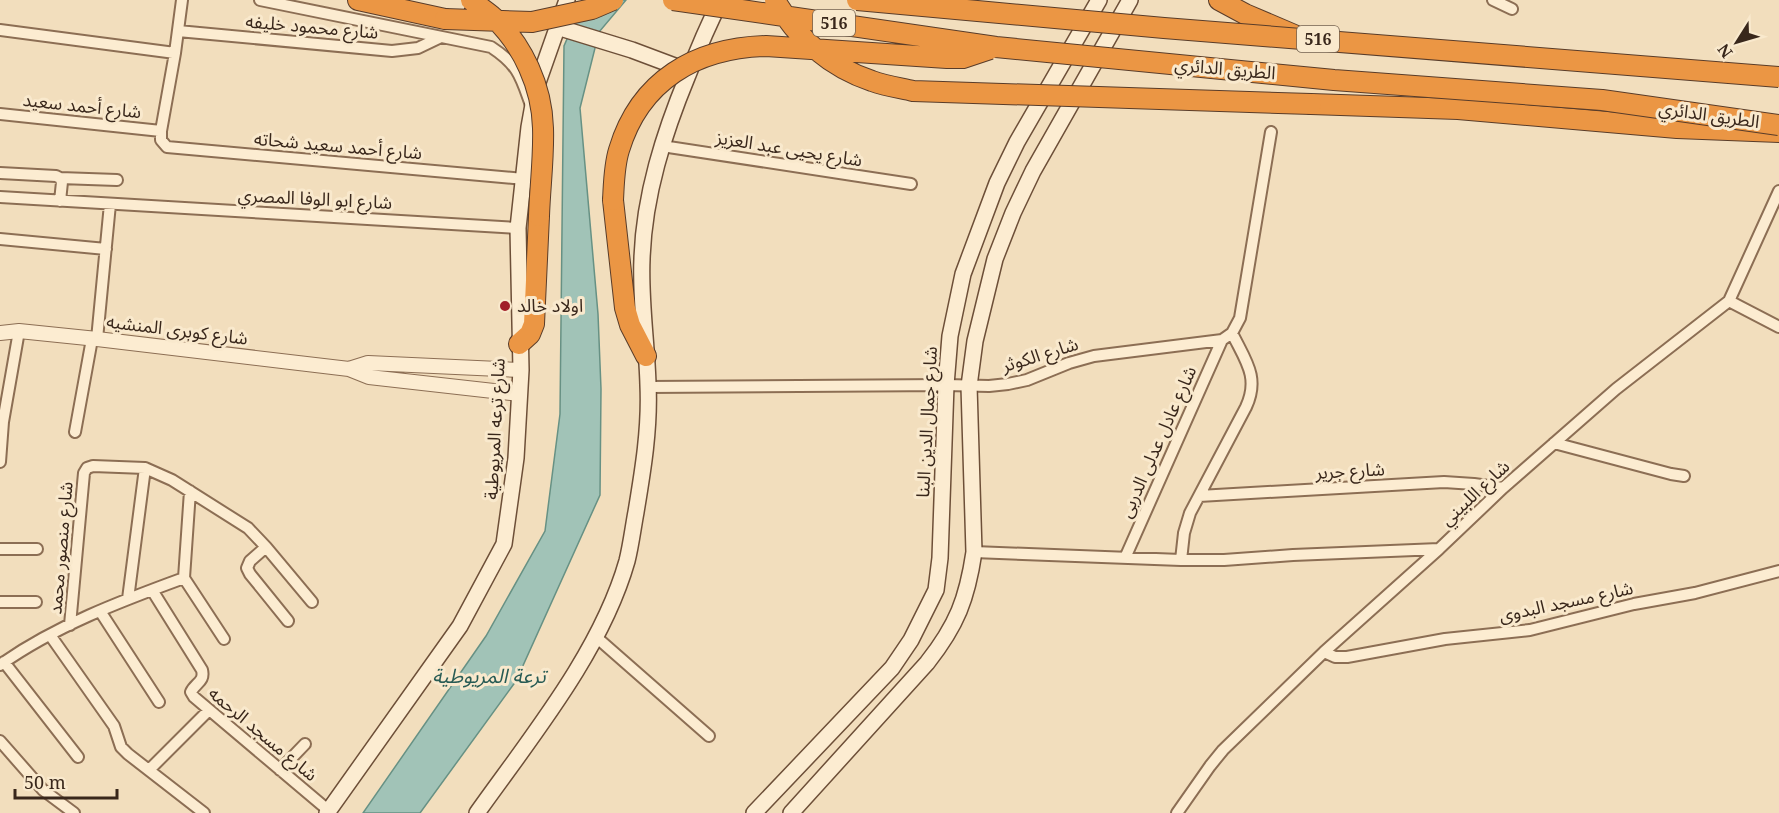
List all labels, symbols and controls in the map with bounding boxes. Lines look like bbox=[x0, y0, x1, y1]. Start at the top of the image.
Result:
street label: شارع محمود خليفه bbox=[244, 8, 379, 47]
road number: 516 bbox=[813, 10, 855, 36]
north arrow bbox=[1707, 12, 1767, 72]
road number: 516 bbox=[1297, 26, 1339, 52]
text: N bbox=[1712, 39, 1738, 63]
street label: الطريق الدائري bbox=[1173, 52, 1277, 87]
street label: شارع أحمد سعيد bbox=[21, 87, 143, 126]
street label: الطريق الدائري bbox=[1657, 95, 1761, 135]
street label: شارع يحيى عبد العزيز bbox=[713, 124, 864, 174]
street label: شارع أحمد سعيد شحاته bbox=[253, 126, 423, 167]
street label: شارع ابو الوفا المصري bbox=[237, 182, 393, 217]
place label: اولاد خالد bbox=[517, 293, 583, 317]
marker: اولاد خالد bbox=[498, 299, 512, 313]
street label: شارع كوبرى المنشيه bbox=[105, 308, 249, 353]
street label: شارع الكوثر bbox=[998, 331, 1082, 380]
street label: شارع جمال الدين البنا bbox=[910, 346, 945, 498]
street label: شارع ترعه المريوطية bbox=[478, 358, 513, 501]
street label: شارع عادل عدلى الدربى bbox=[1113, 362, 1204, 522]
street label: شارع اللبيني bbox=[1435, 454, 1516, 533]
street label: شارع جرير bbox=[1314, 456, 1385, 487]
street label: شارع منصور محمد bbox=[42, 481, 81, 616]
street label: شارع مسجد البدوى bbox=[1496, 575, 1636, 630]
water label: ترعة المريوطية bbox=[432, 662, 549, 689]
street label: شارع مسجد الرحمه bbox=[202, 681, 323, 788]
scale bar bbox=[15, 762, 117, 800]
text: 50 m bbox=[24, 770, 66, 794]

